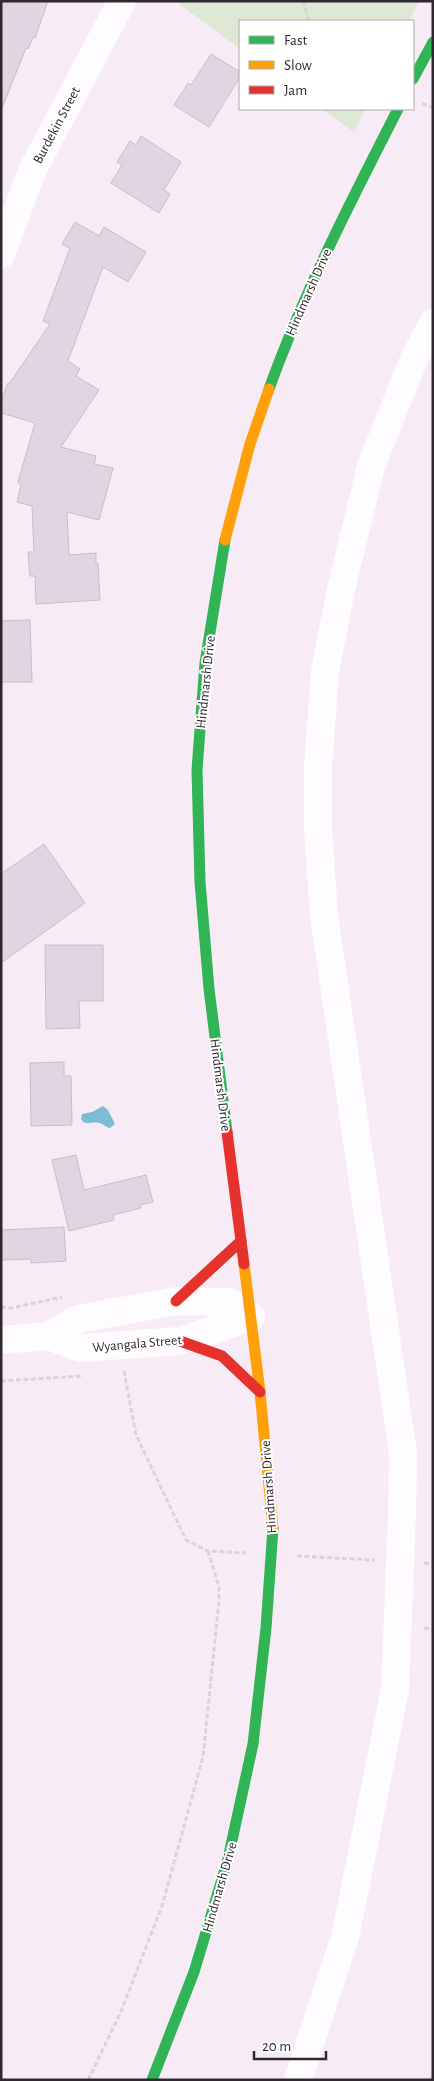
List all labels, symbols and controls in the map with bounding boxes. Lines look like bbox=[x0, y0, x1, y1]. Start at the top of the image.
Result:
legend bbox=[239, 20, 414, 110]
text: Fast bbox=[284, 33, 308, 48]
text: Slow bbox=[284, 58, 312, 73]
text: Jam bbox=[284, 83, 307, 98]
street label: Burdekin Street bbox=[31, 84, 83, 166]
street label: Hindmarsh Drive bbox=[284, 247, 334, 338]
street label: Hindmarsh Drive bbox=[194, 635, 218, 729]
street label: Hindmarsh Drive bbox=[207, 1038, 233, 1132]
street label: Wyangala Street bbox=[92, 1333, 183, 1355]
street label: Hindmarsh Drive bbox=[259, 1440, 279, 1534]
street label: Hindmarsh Drive bbox=[200, 1840, 240, 1934]
scale bar bbox=[254, 2028, 326, 2060]
text: 20 m bbox=[262, 2039, 291, 2054]

